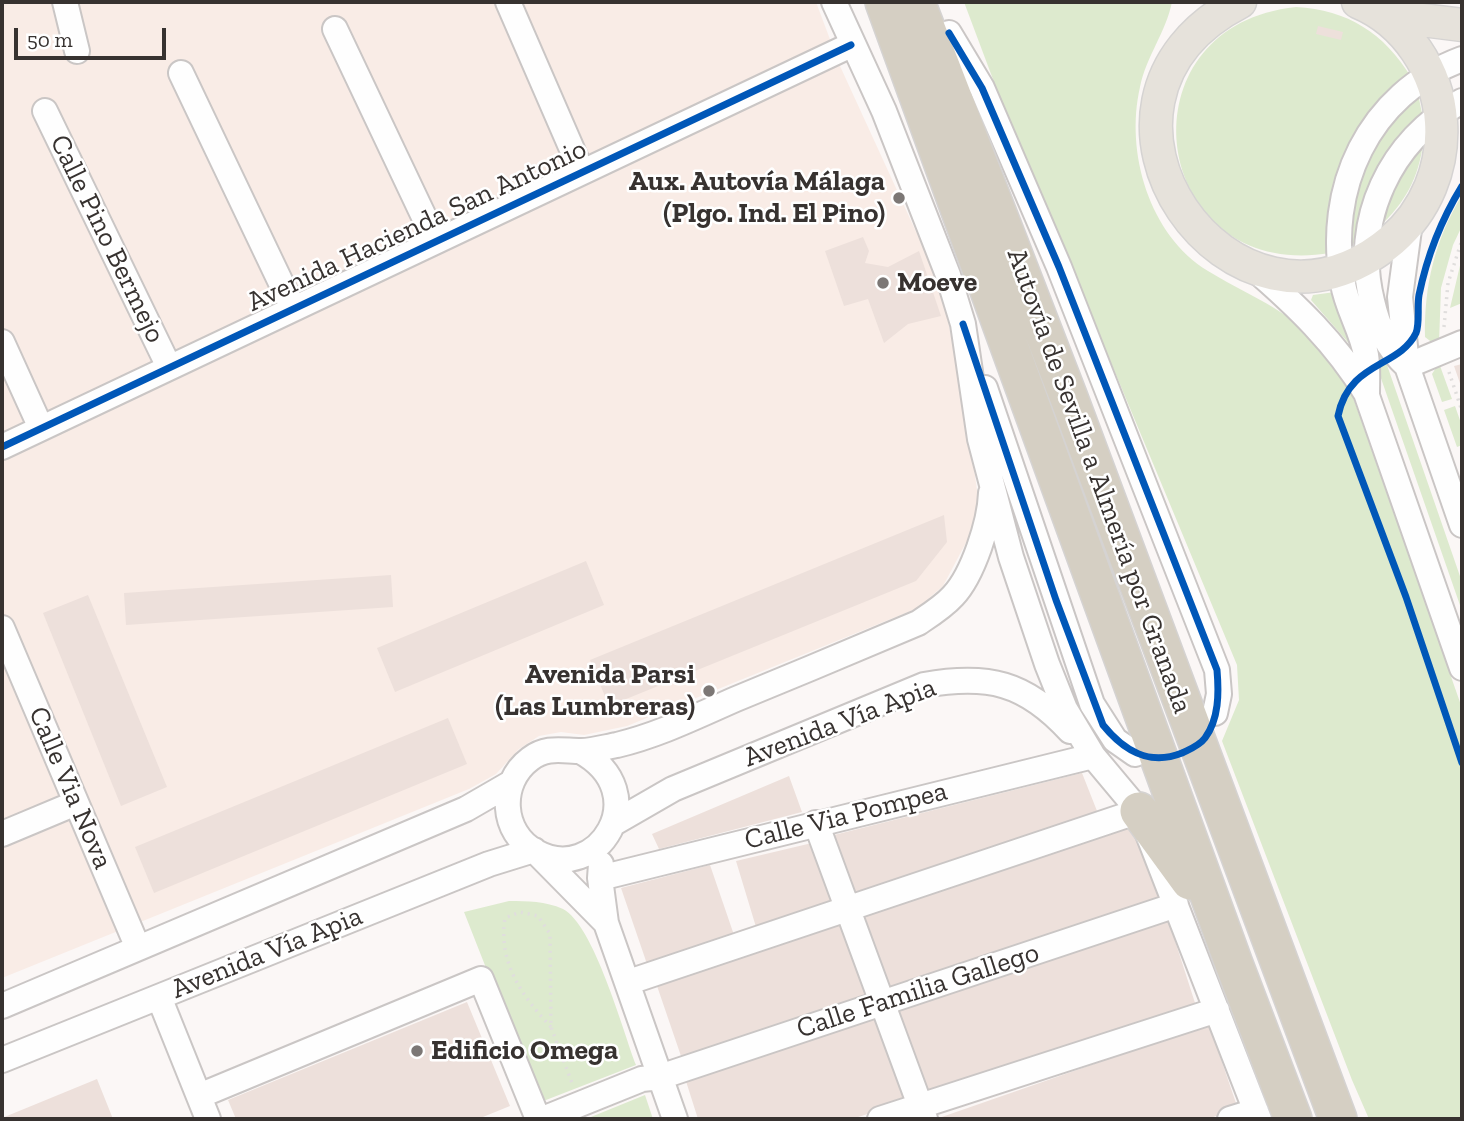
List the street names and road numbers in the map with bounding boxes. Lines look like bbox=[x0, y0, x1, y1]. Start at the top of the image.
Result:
street label: Calle Pino Bermejo bbox=[42, 129, 172, 349]
street label: Avenida Hacienda San Antonio bbox=[242, 132, 592, 320]
street label: Autovía de Sevilla a Almería por Granada bbox=[999, 244, 1199, 718]
street label: Avenida Vía Apia bbox=[739, 671, 941, 775]
street label: Calle Via Nova bbox=[21, 702, 119, 874]
street label: Calle Via Pompea bbox=[741, 775, 951, 857]
street label: Avenida Vía Apia bbox=[167, 899, 367, 1007]
street label: Calle Familia Gallego bbox=[793, 936, 1043, 1046]

